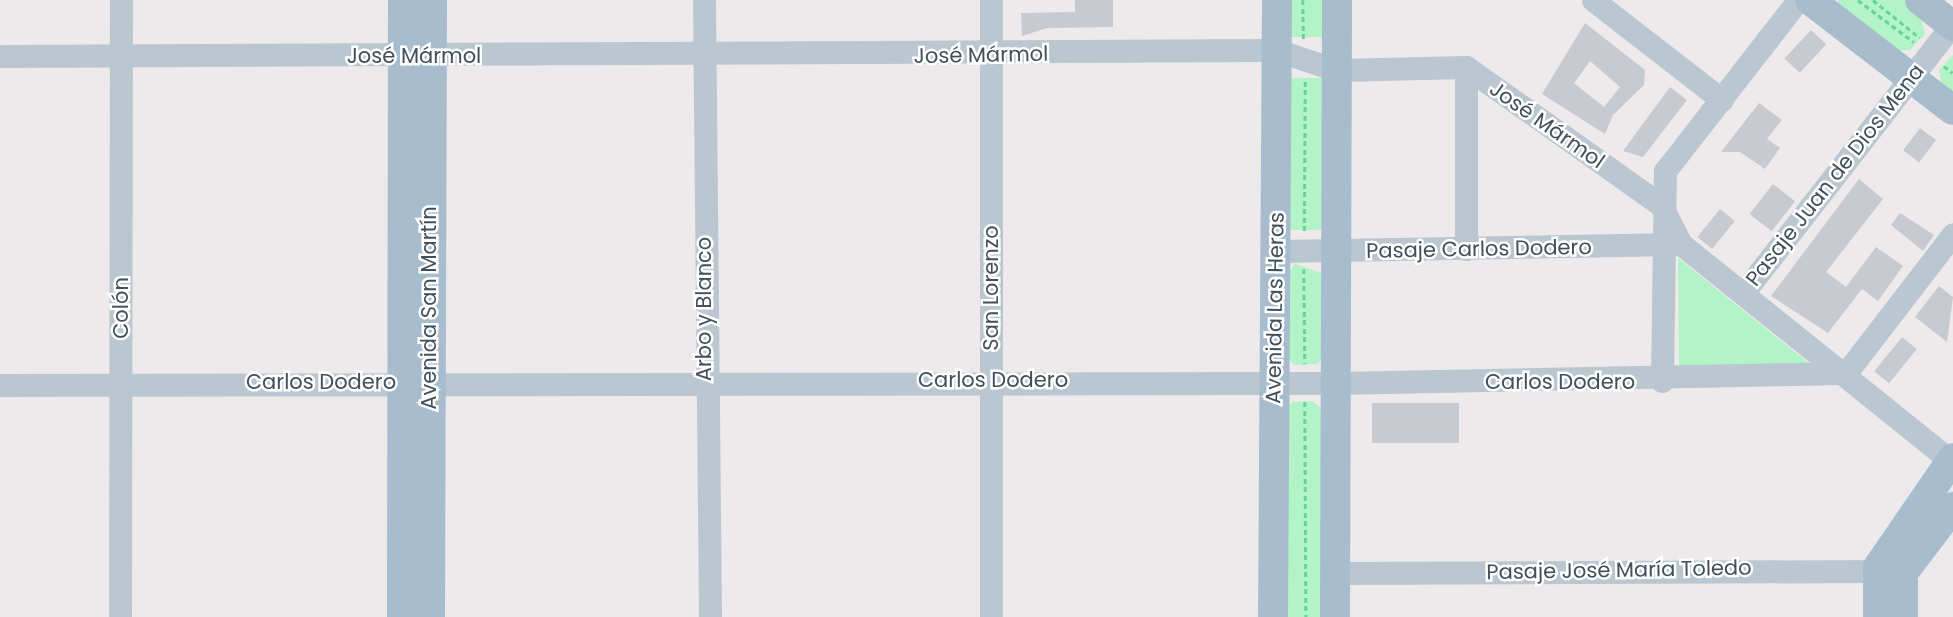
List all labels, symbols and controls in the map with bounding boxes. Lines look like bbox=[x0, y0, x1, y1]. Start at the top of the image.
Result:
street label: José Mármol bbox=[914, 41, 1048, 69]
street label: José Mármol bbox=[347, 43, 481, 69]
street label: Pasaje Juan de Dios Mena bbox=[1740, 59, 1930, 291]
street label: José Mármol bbox=[1485, 76, 1609, 174]
street label: Avenida San Martín bbox=[416, 206, 442, 410]
street label: Avenida Las Heras bbox=[1261, 212, 1289, 404]
street label: San Lorenzo bbox=[978, 225, 1004, 351]
street label: Pasaje Carlos Dodero bbox=[1366, 234, 1592, 264]
street label: Arbo y Blanco bbox=[691, 237, 717, 381]
street label: Colón bbox=[108, 277, 134, 339]
street label: Carlos Dodero bbox=[918, 367, 1068, 393]
street label: Carlos Dodero bbox=[246, 369, 396, 395]
street label: Carlos Dodero bbox=[1485, 369, 1635, 395]
street label: Pasaje José María Toledo bbox=[1486, 555, 1752, 585]

